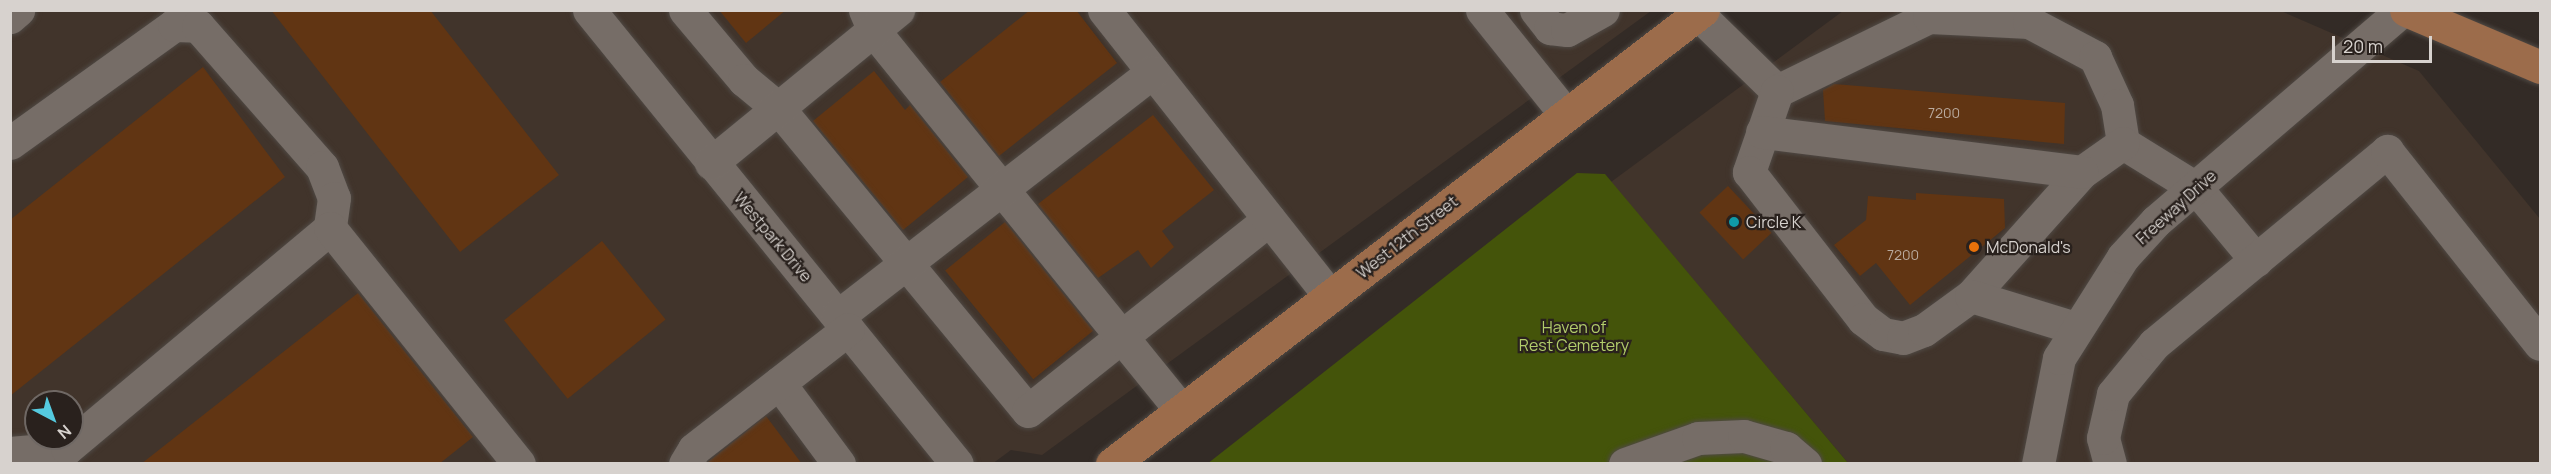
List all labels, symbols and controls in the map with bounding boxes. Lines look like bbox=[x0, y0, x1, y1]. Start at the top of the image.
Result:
scale bar bbox=[2335, 24, 2436, 62]
text: 20 m bbox=[2343, 34, 2383, 58]
house number: 7200 bbox=[1928, 105, 1960, 121]
street label: Freeway Drive bbox=[2132, 166, 2220, 248]
street label: Westpark Drive bbox=[730, 188, 816, 286]
street label: West 12th Street bbox=[1353, 192, 1461, 282]
place label: Circle K bbox=[1746, 212, 1801, 232]
marker: Circle K bbox=[1727, 215, 1741, 229]
place label: McDonald's bbox=[1986, 237, 2071, 257]
marker: McDonald's bbox=[1967, 240, 1981, 254]
house number: 7200 bbox=[1887, 247, 1919, 263]
park label: Haven of Rest Cemetery bbox=[1519, 317, 1629, 355]
north arrow bbox=[24, 390, 84, 450]
text: N bbox=[53, 420, 76, 444]

